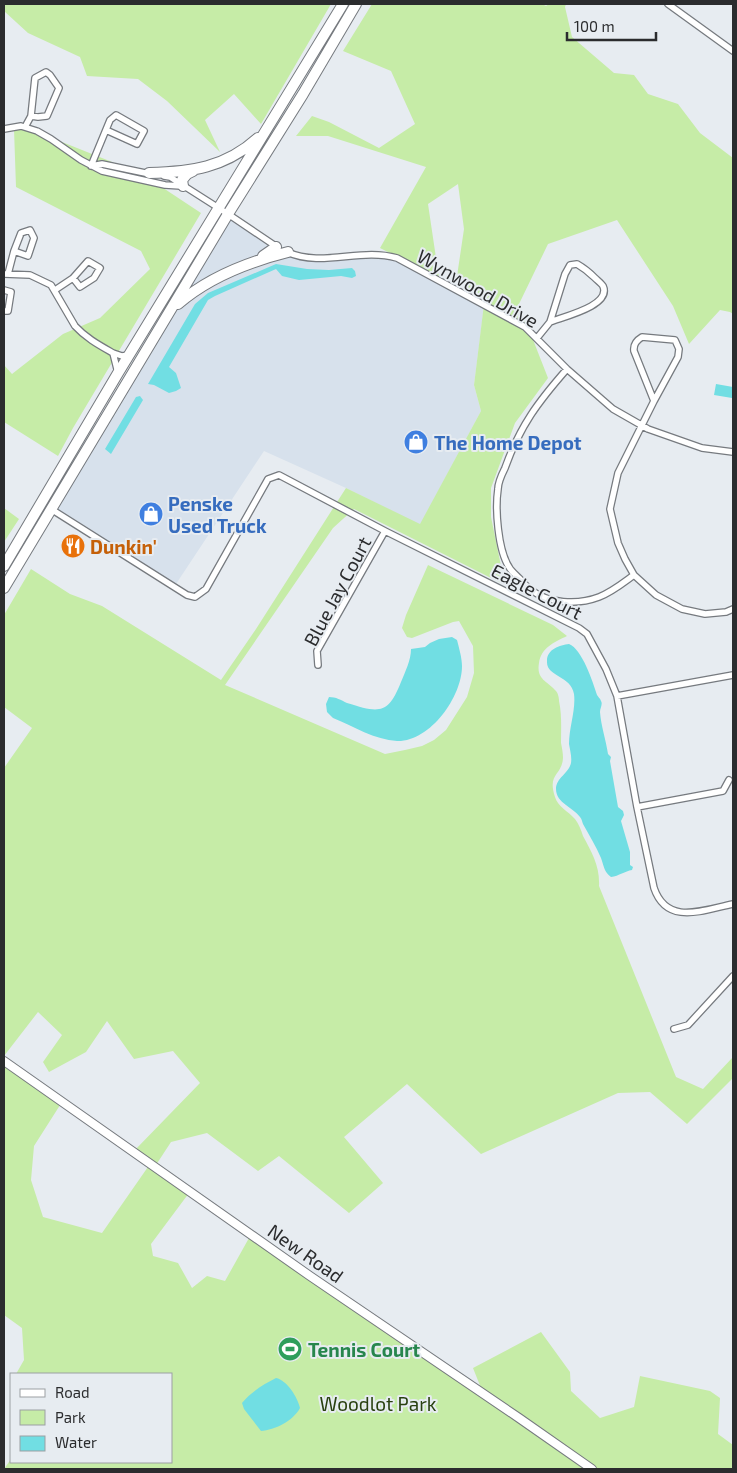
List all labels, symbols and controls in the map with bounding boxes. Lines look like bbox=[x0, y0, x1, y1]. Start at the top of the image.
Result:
scale bar bbox=[567, 10, 656, 42]
text: 100 m bbox=[574, 17, 615, 35]
street label: Wynwood Drive bbox=[413, 244, 543, 332]
shop icon: The Home Depot bbox=[403, 429, 429, 455]
place label: The Home Depot bbox=[434, 431, 582, 454]
place label: Penske Used Truck bbox=[168, 492, 267, 537]
shop icon: Penske Used Truck bbox=[138, 501, 164, 527]
street label: Blue Jay Court bbox=[299, 532, 375, 650]
restaurant icon: Dunkin' bbox=[60, 533, 86, 559]
place label: Dunkin' bbox=[90, 535, 157, 558]
street label: Eagle Court bbox=[488, 558, 586, 624]
street label: New Road bbox=[264, 1219, 348, 1287]
sports icon: Tennis Court bbox=[277, 1336, 303, 1362]
place label: Tennis Court bbox=[308, 1338, 420, 1361]
legend bbox=[10, 1373, 172, 1463]
text: Road bbox=[55, 1383, 90, 1401]
park label: Woodlot Park bbox=[320, 1392, 437, 1415]
text: Park bbox=[55, 1408, 86, 1426]
text: Water bbox=[55, 1433, 97, 1451]

